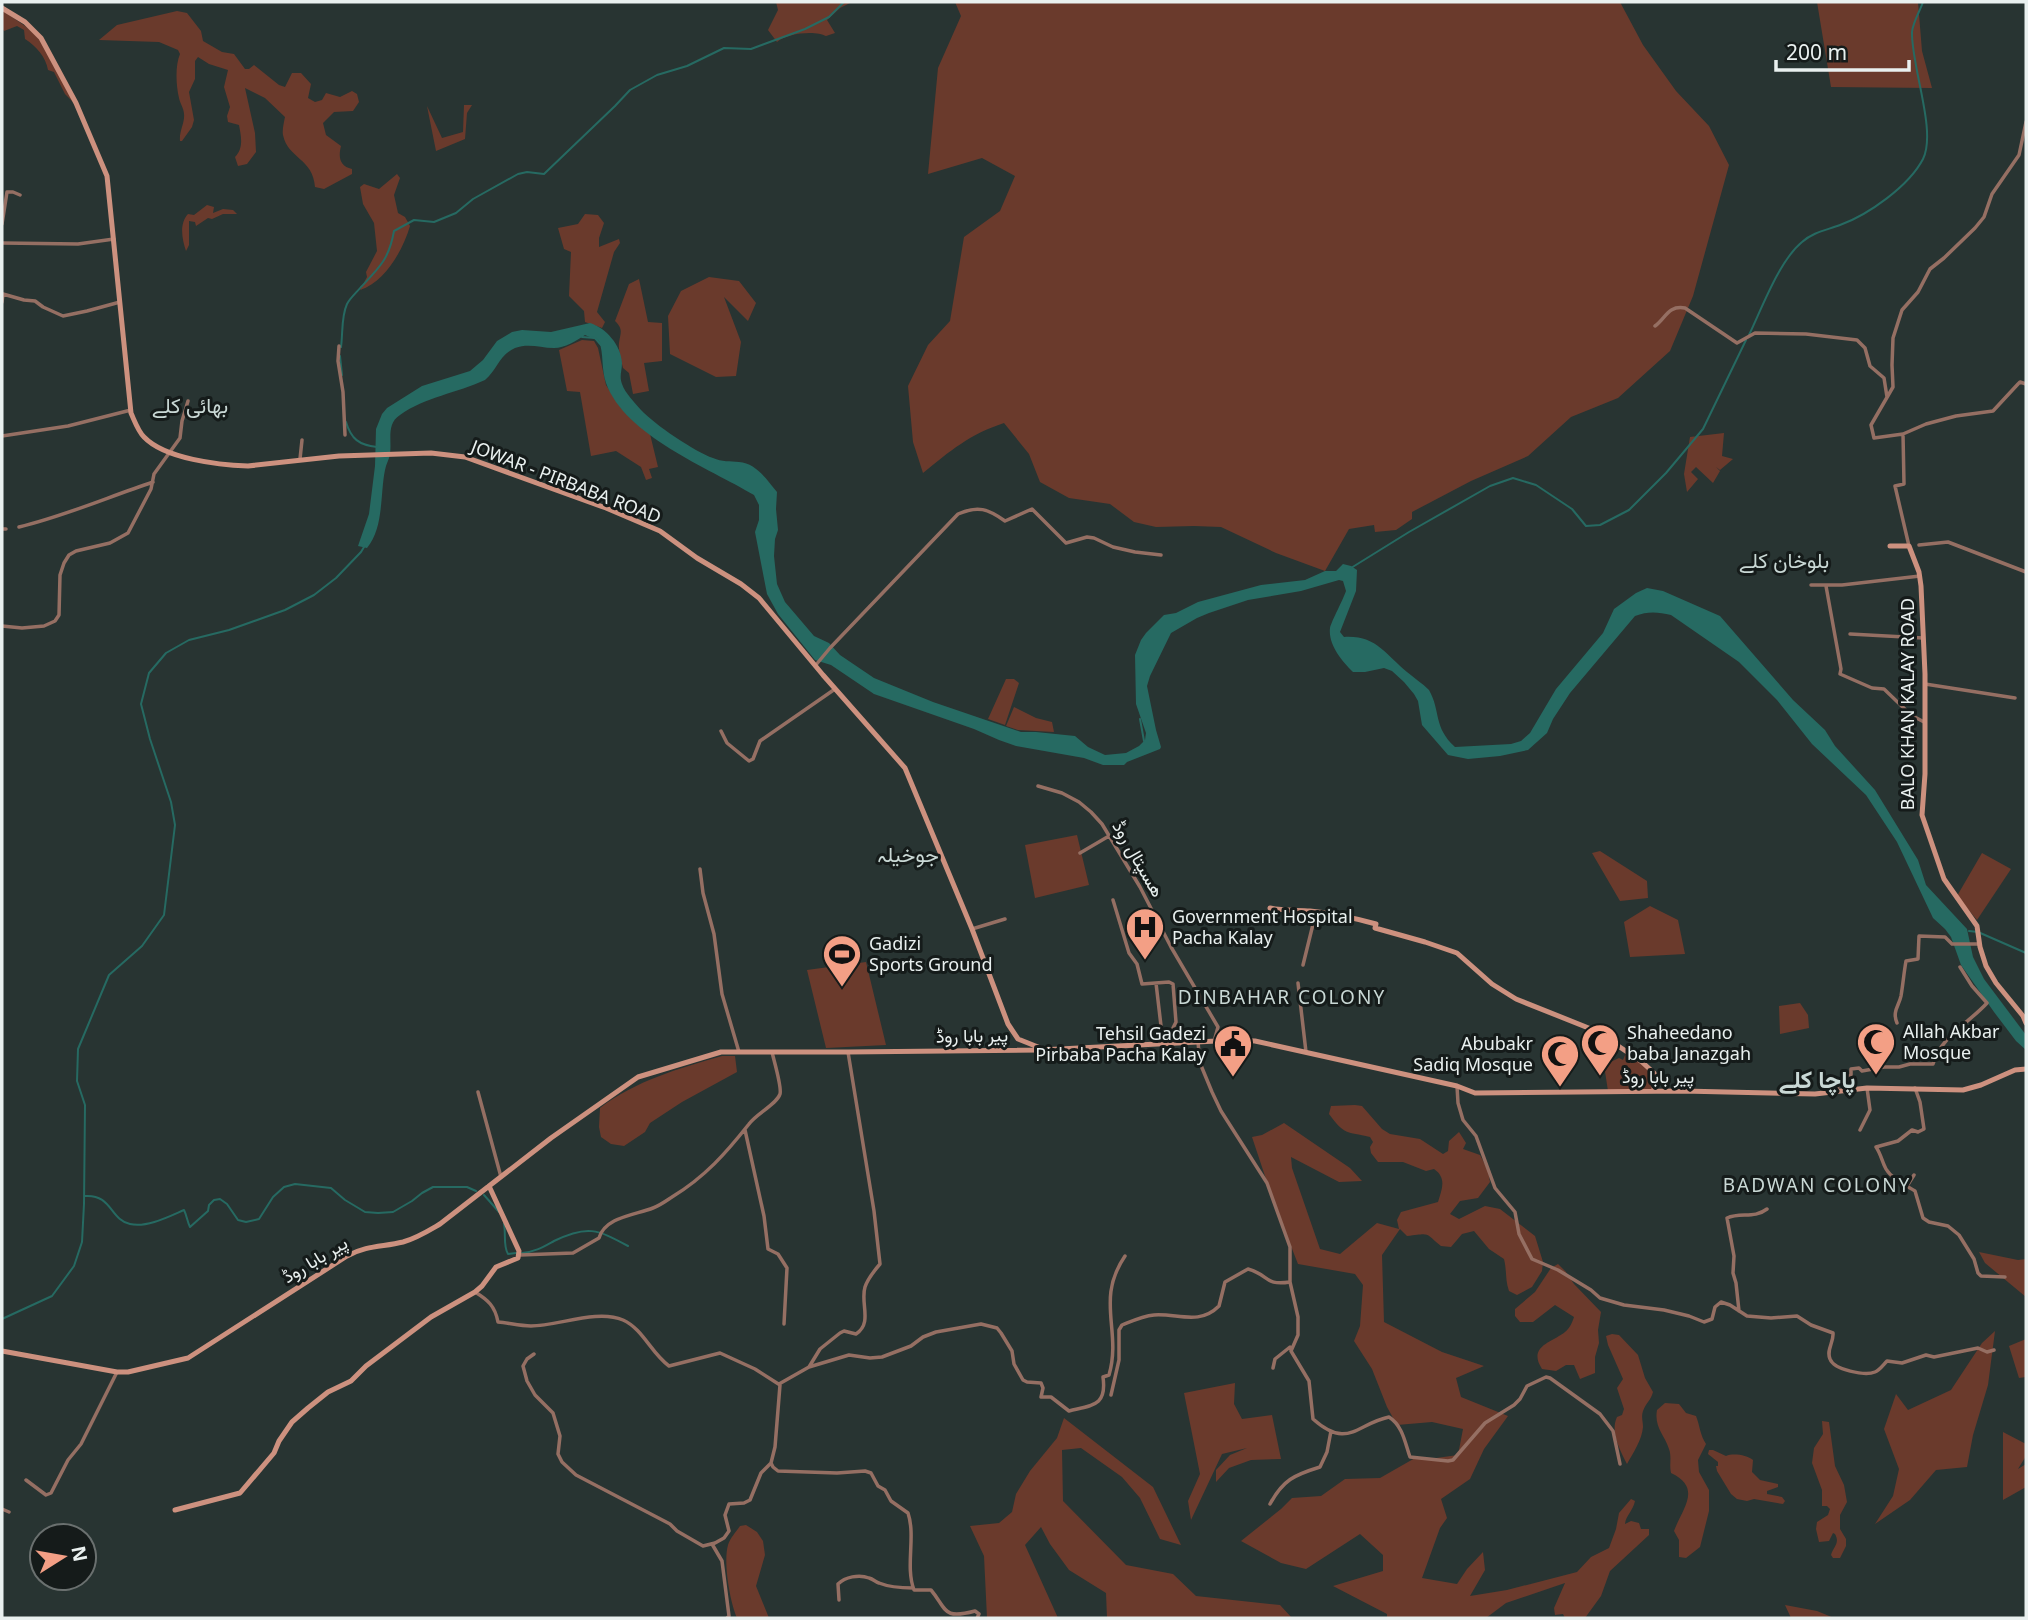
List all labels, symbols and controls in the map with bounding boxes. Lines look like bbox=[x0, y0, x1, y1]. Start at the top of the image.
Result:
scale bar bbox=[1776, 28, 1909, 72]
text: 200 m bbox=[1786, 38, 1847, 66]
district label: بھائی كلے bbox=[152, 391, 228, 419]
street label: JOWAR - PIRBABA ROAD bbox=[466, 433, 665, 528]
district label: بلوخان كلے bbox=[1739, 546, 1829, 574]
street label: BALO KHAN KALAY ROAD bbox=[1895, 598, 1919, 810]
street label: ھسپتال روڈ bbox=[1106, 816, 1170, 902]
district label: جوخیلہ bbox=[877, 840, 939, 868]
place label: Government Hospital Pacha Kalay bbox=[1172, 904, 1353, 949]
hospital icon: Government Hospital Pacha Kalay bbox=[1124, 906, 1166, 961]
place label: Gadizi Sports Ground bbox=[869, 931, 992, 976]
sports icon: Gadizi Sports Ground bbox=[821, 933, 863, 988]
district label: DINBAHAR COLONY bbox=[1178, 984, 1386, 1010]
place label: Allah Akbar Mosque bbox=[1903, 1019, 2000, 1064]
place label: Shaheedano baba Janazgah bbox=[1627, 1020, 1751, 1065]
place label: Tehsil Gadezi Pirbaba Pacha Kalay bbox=[1035, 1021, 1207, 1066]
mosque icon: Allah Akbar Mosque bbox=[1855, 1021, 1897, 1076]
street label: پیر بابا روڈ bbox=[936, 1022, 1008, 1049]
mosque icon: Shaheedano baba Janazgah bbox=[1579, 1022, 1621, 1077]
public building icon: Tehsil Gadezi Pirbaba Pacha Kalay bbox=[1212, 1023, 1254, 1078]
place label: Abubakr Sadiq Mosque bbox=[1413, 1031, 1534, 1076]
mosque icon: Abubakr Sadiq Mosque bbox=[1539, 1033, 1581, 1088]
district label: پاچا کلے bbox=[1779, 1062, 1855, 1096]
street label: پیر بابا روڈ bbox=[1622, 1064, 1694, 1089]
district label: BADWAN COLONY bbox=[1723, 1172, 1911, 1198]
street label: پیر بابا روڈ bbox=[277, 1230, 352, 1289]
north arrow bbox=[28, 1522, 98, 1592]
text: N bbox=[65, 1544, 94, 1564]

